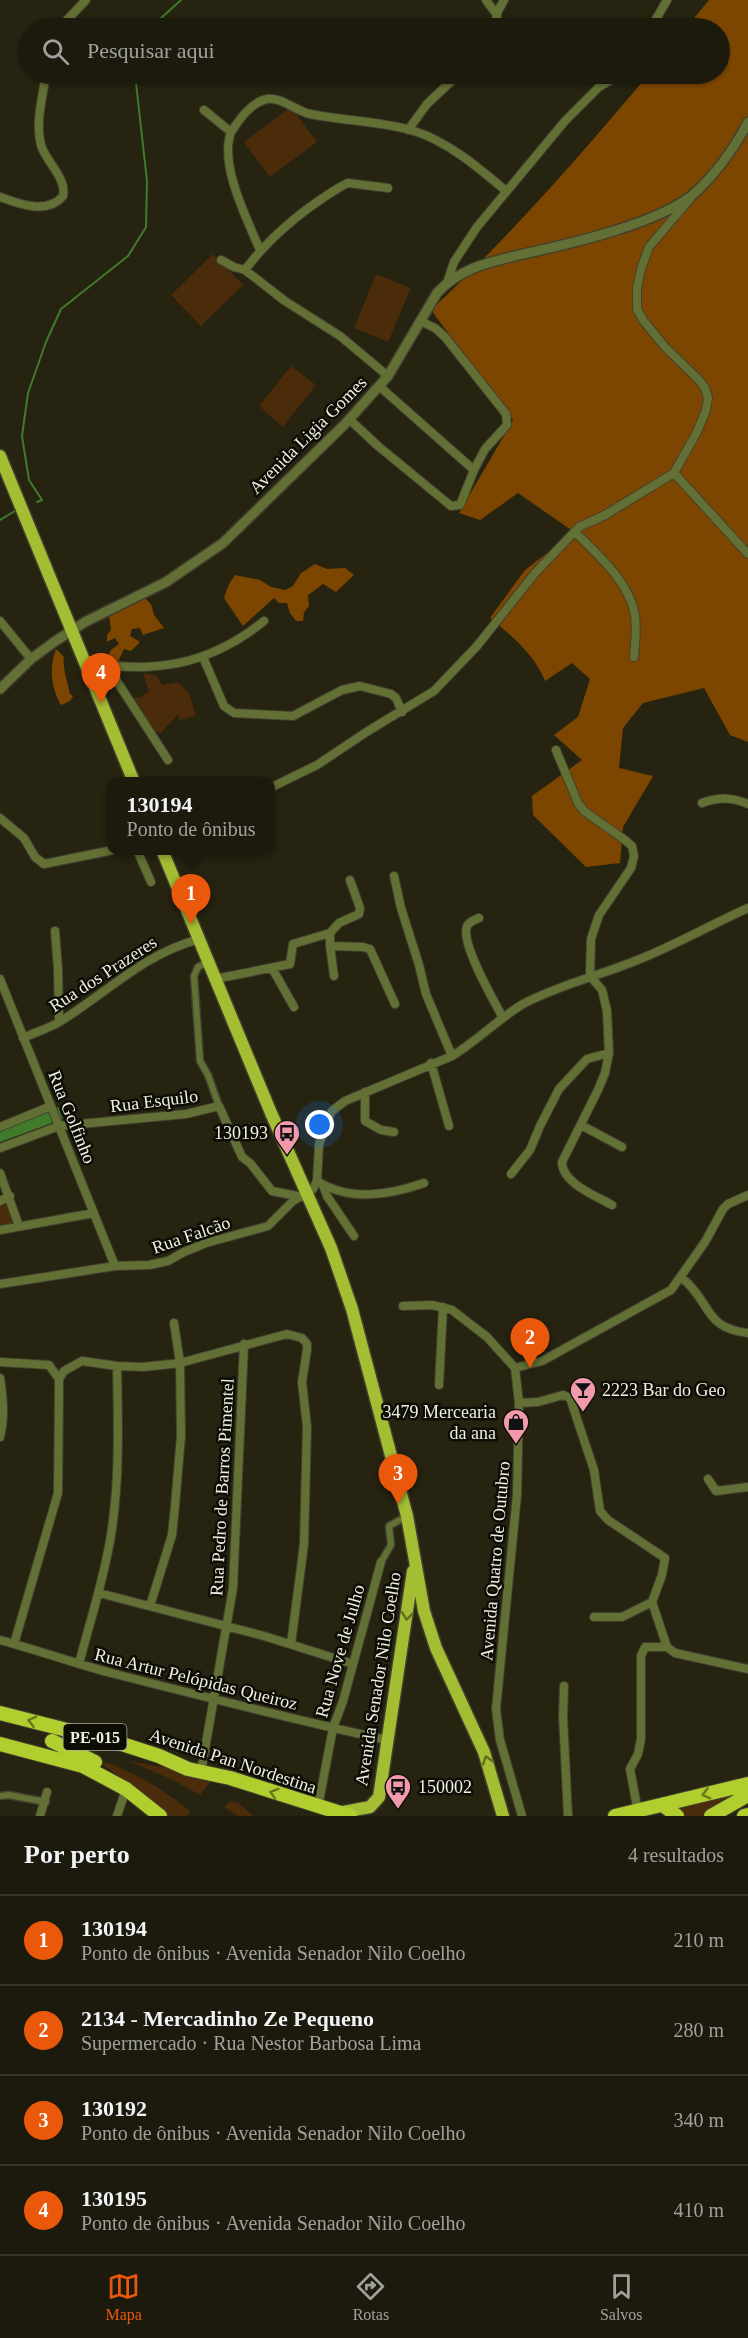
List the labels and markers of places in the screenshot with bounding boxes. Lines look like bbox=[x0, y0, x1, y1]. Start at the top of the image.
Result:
pin: 4 bbox=[82, 654, 120, 703]
pin: 1 bbox=[172, 874, 210, 924]
bus stop icon: 130193 bbox=[272, 1118, 302, 1156]
place label: 130193 bbox=[214, 1123, 268, 1143]
pin: 2 bbox=[510, 1318, 550, 1368]
bar icon: 2223 Bar do Geo bbox=[568, 1375, 598, 1413]
place label: 2223 Bar do Geo bbox=[602, 1380, 725, 1400]
place label: 3479 Mercearia da ana bbox=[383, 1402, 496, 1443]
shop icon: 3479 Mercearia da ana bbox=[501, 1407, 531, 1445]
pin: 3 bbox=[378, 1454, 418, 1504]
bus stop icon: 150002 bbox=[383, 1772, 413, 1810]
place label: 150002 bbox=[418, 1777, 472, 1797]

